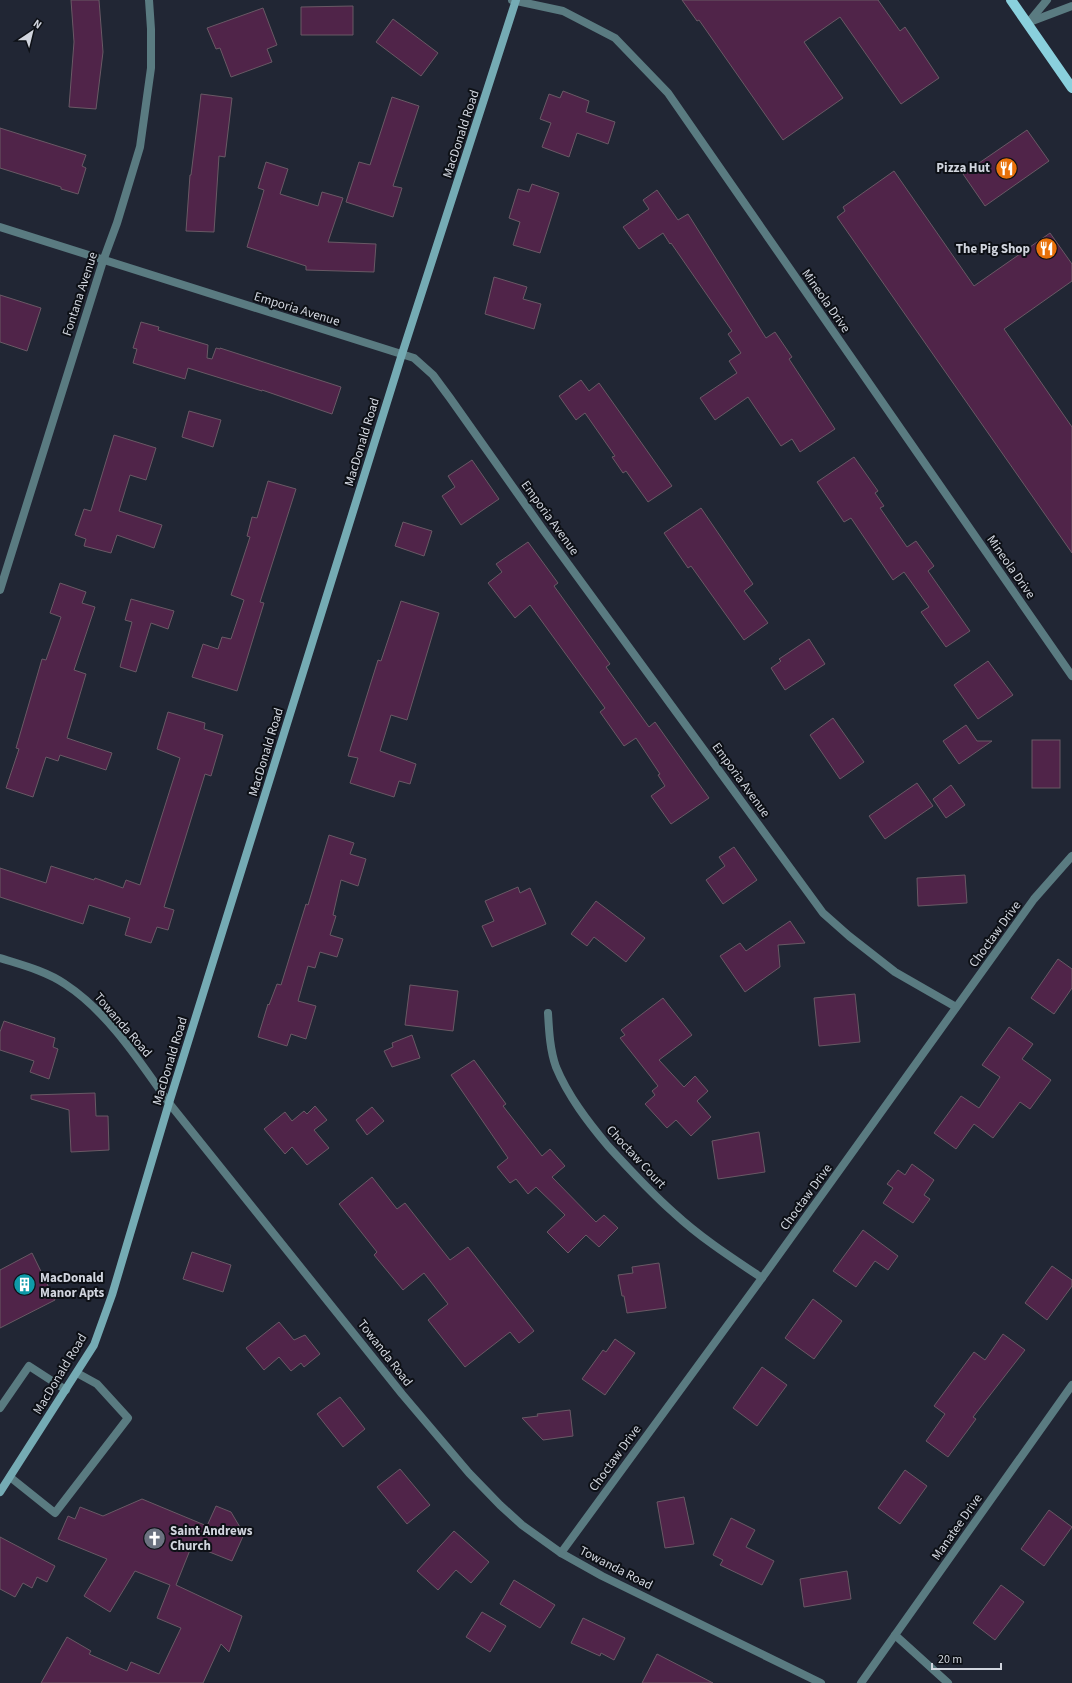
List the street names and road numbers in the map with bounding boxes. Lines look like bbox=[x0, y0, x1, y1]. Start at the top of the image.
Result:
street label: MacDonald Road bbox=[438, 88, 484, 180]
street label: Fontana Avenue bbox=[58, 250, 102, 338]
street label: Mineola Drive bbox=[797, 266, 855, 336]
street label: Emporia Avenue bbox=[252, 287, 342, 331]
street label: MacDonald Road bbox=[340, 396, 384, 488]
street label: Emporia Avenue bbox=[517, 477, 583, 559]
street label: Mineola Drive bbox=[982, 532, 1040, 602]
street label: MacDonald Road bbox=[244, 706, 288, 798]
street label: Emporia Avenue bbox=[708, 739, 774, 821]
street label: Choctaw Drive bbox=[965, 897, 1025, 971]
street label: Towanda Road bbox=[90, 989, 156, 1061]
street label: MacDonald Road bbox=[148, 1015, 192, 1107]
street label: Choctaw Court bbox=[602, 1121, 670, 1193]
street label: Choctaw Drive bbox=[776, 1160, 836, 1234]
street label: Towanda Road bbox=[353, 1316, 417, 1390]
street label: MacDonald Road bbox=[29, 1330, 91, 1418]
street label: Choctaw Drive bbox=[585, 1421, 645, 1495]
street label: Manatee Drive bbox=[927, 1490, 987, 1564]
street label: Towanda Road bbox=[576, 1542, 656, 1594]

